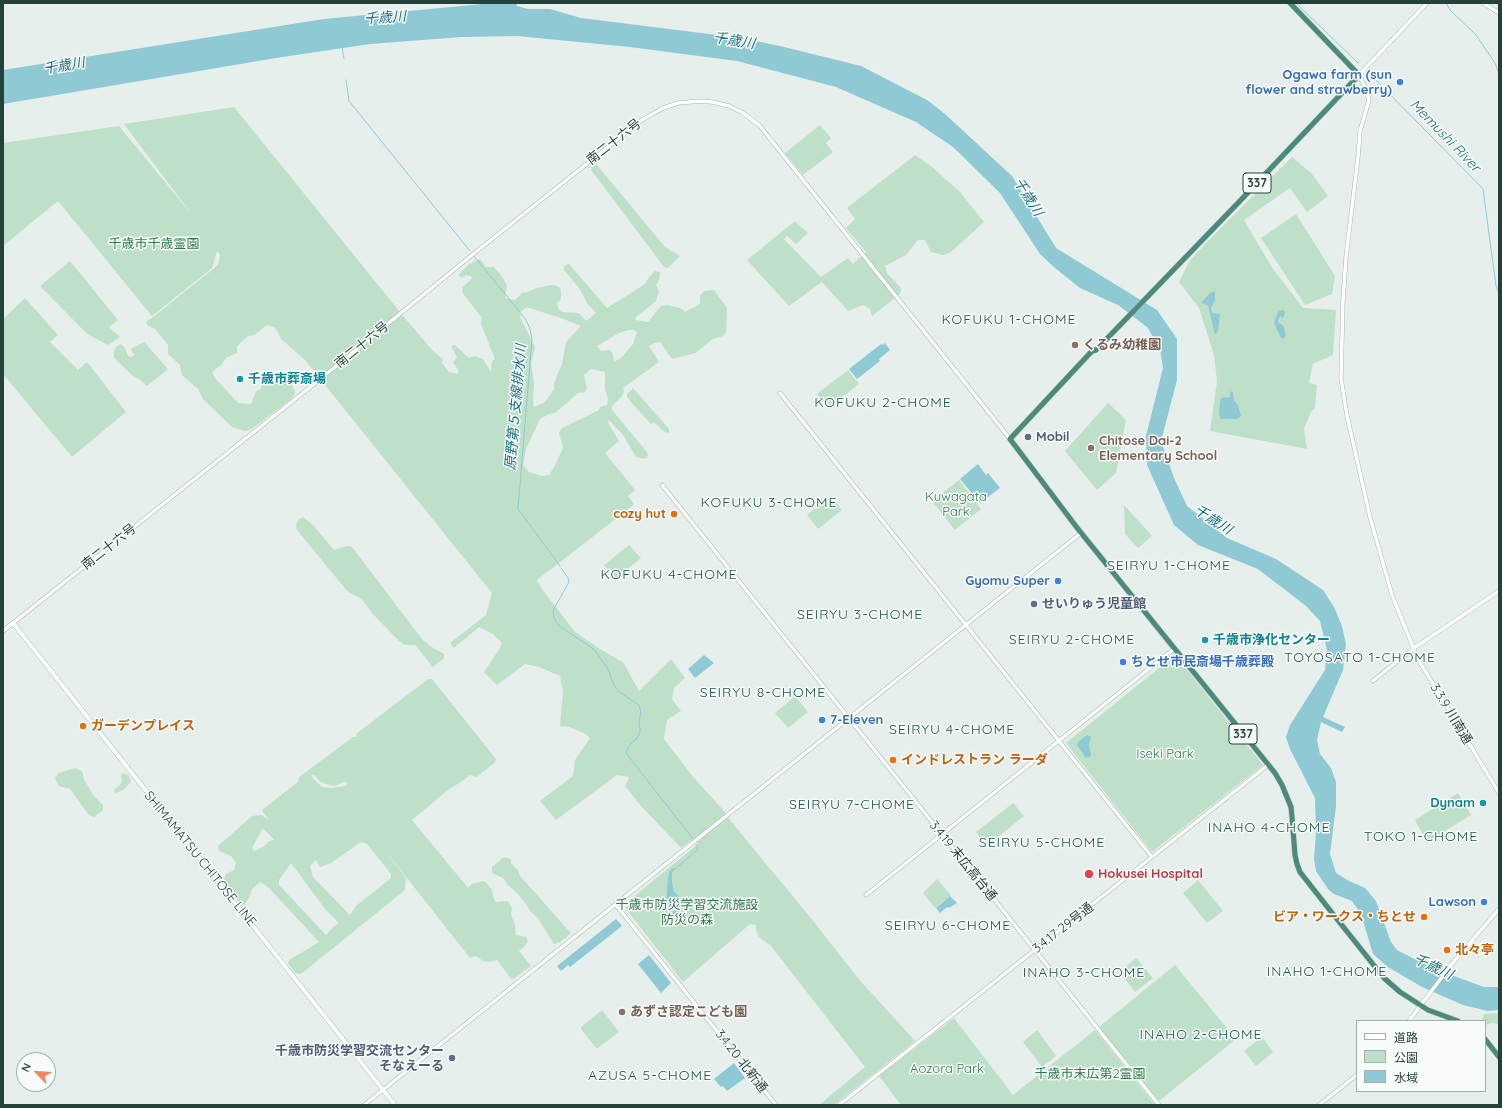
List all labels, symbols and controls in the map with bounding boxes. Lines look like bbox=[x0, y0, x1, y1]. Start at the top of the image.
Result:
water label: 千歳川 bbox=[363, 8, 407, 28]
water label: 千歳川 bbox=[712, 29, 756, 53]
water label: 千歳川 bbox=[42, 54, 86, 78]
place label: Ogawa farm (sun flower and strawberry) bbox=[1246, 67, 1392, 98]
marker: Ogawa farm (sun flower and strawberry) bbox=[1395, 77, 1405, 87]
water label: Memushi River bbox=[1406, 96, 1484, 176]
street label: 南二十六号 bbox=[584, 116, 644, 168]
road number: 337 bbox=[1243, 173, 1271, 193]
water label: 千歳川 bbox=[1010, 175, 1046, 219]
park label: 千歳市千歳霊園 bbox=[109, 236, 199, 252]
district label: KOFUKU 1-CHOME bbox=[942, 312, 1076, 328]
street label: 南二十六号 bbox=[332, 318, 392, 372]
place label: くるみ幼稚園 bbox=[1083, 337, 1161, 353]
marker: くるみ幼稚園 bbox=[1070, 340, 1080, 350]
water label: 原野第５支線排水川 bbox=[502, 344, 530, 470]
place label: 千歳市葬斎場 bbox=[248, 371, 326, 387]
marker: 千歳市葬斎場 bbox=[235, 374, 245, 384]
district label: KOFUKU 2-CHOME bbox=[814, 395, 952, 411]
place label: Mobil bbox=[1036, 429, 1070, 445]
marker: Mobil bbox=[1023, 432, 1033, 442]
place label: Chitose Dai-2 Elementary School bbox=[1099, 433, 1217, 464]
marker: Chitose Dai-2 Elementary School bbox=[1086, 443, 1096, 453]
park label: Kuwagata Park bbox=[925, 489, 987, 520]
district label: KOFUKU 3-CHOME bbox=[701, 495, 837, 511]
water label: 千歳川 bbox=[1191, 502, 1235, 538]
place label: cozy hut bbox=[613, 506, 666, 522]
marker: cozy hut bbox=[669, 509, 679, 519]
street label: 南二十六号 bbox=[79, 521, 139, 573]
district label: SEIRYU 1-CHOME bbox=[1107, 558, 1231, 574]
district label: KOFUKU 4-CHOME bbox=[600, 567, 738, 583]
place label: Gyomu Super bbox=[965, 573, 1050, 589]
marker: Gyomu Super bbox=[1053, 576, 1063, 586]
place label: せいりゅう児童館 bbox=[1042, 596, 1146, 612]
marker: せいりゅう児童館 bbox=[1029, 599, 1039, 609]
district label: SEIRYU 3-CHOME bbox=[797, 607, 923, 623]
district label: SEIRYU 2-CHOME bbox=[1009, 632, 1135, 648]
place label: 千歳市浄化センター bbox=[1213, 632, 1330, 648]
marker: 千歳市浄化センター bbox=[1200, 635, 1210, 645]
district label: TOYOSATO 1-CHOME bbox=[1284, 650, 1436, 666]
place label: ちとせ市民斎場千歳葬殿 bbox=[1131, 654, 1274, 670]
marker: ちとせ市民斎場千歳葬殿 bbox=[1118, 657, 1128, 667]
street label: 3.3.9 川南通 bbox=[1427, 681, 1475, 747]
district label: SEIRYU 8-CHOME bbox=[700, 685, 826, 701]
place label: 7-Eleven bbox=[830, 712, 883, 728]
marker: 7-Eleven bbox=[817, 715, 827, 725]
place label: ガーデンプレイス bbox=[91, 718, 195, 734]
marker: ガーデンプレイス bbox=[78, 721, 88, 731]
district label: SEIRYU 4-CHOME bbox=[889, 722, 1015, 738]
road number: 337 bbox=[1229, 724, 1257, 744]
park label: Iseki Park bbox=[1136, 746, 1194, 762]
place label: インドレストラン ラーダ bbox=[901, 752, 1048, 768]
marker: インドレストラン ラーダ bbox=[888, 755, 898, 765]
street label: SHIMAMATSU CHITOSE LINE bbox=[141, 788, 259, 930]
place label: Dynam bbox=[1430, 795, 1475, 811]
district label: SEIRYU 7-CHOME bbox=[789, 797, 915, 813]
marker: Dynam bbox=[1478, 798, 1488, 808]
street label: 3.4.19 末広高台通 bbox=[926, 818, 1000, 904]
district label: INAHO 4-CHOME bbox=[1208, 820, 1330, 836]
district label: TOKO 1-CHOME bbox=[1364, 829, 1478, 845]
district label: SEIRYU 5-CHOME bbox=[979, 835, 1105, 851]
place label: Hokusei Hospital bbox=[1098, 866, 1203, 882]
marker: Hokusei Hospital bbox=[1083, 868, 1095, 880]
place label: Lawson bbox=[1429, 894, 1476, 910]
park label: 千歳市防災学習交流施設 防災の森 bbox=[616, 897, 758, 928]
marker: Lawson bbox=[1479, 897, 1489, 907]
street label: 3.4.17 29号通 bbox=[1029, 899, 1097, 957]
place label: ビア・ワークス・ちとせ bbox=[1273, 909, 1416, 925]
marker: ビア・ワークス・ちとせ bbox=[1419, 912, 1429, 922]
district label: SEIRYU 6-CHOME bbox=[885, 918, 1011, 934]
place label: 北々亭 bbox=[1455, 942, 1494, 958]
marker: 北々亭 bbox=[1442, 945, 1452, 955]
water label: 千歳川 bbox=[1410, 951, 1456, 983]
district label: INAHO 1-CHOME bbox=[1267, 964, 1387, 980]
district label: INAHO 3-CHOME bbox=[1023, 965, 1145, 981]
place label: あずさ認定こども園 bbox=[630, 1004, 747, 1020]
marker: あずさ認定こども園 bbox=[617, 1007, 627, 1017]
legend bbox=[1356, 1020, 1486, 1092]
street label: 3.4.20 北新通 bbox=[712, 1026, 770, 1096]
district label: INAHO 2-CHOME bbox=[1139, 1027, 1263, 1043]
text: 道路 bbox=[1394, 1030, 1418, 1045]
place label: 千歳市防災学習交流センター そなえーる bbox=[275, 1043, 444, 1074]
text: 公園 bbox=[1394, 1050, 1418, 1065]
north arrow bbox=[16, 1052, 56, 1092]
marker: 千歳市防災学習交流センター そなえーる bbox=[447, 1053, 457, 1063]
text: N bbox=[18, 1061, 34, 1074]
park label: Aozora Park bbox=[910, 1061, 984, 1077]
park label: 千歳市末広第2霊園 bbox=[1034, 1066, 1146, 1082]
district label: AZUSA 5-CHOME bbox=[588, 1068, 712, 1084]
text: 水域 bbox=[1394, 1070, 1418, 1085]

